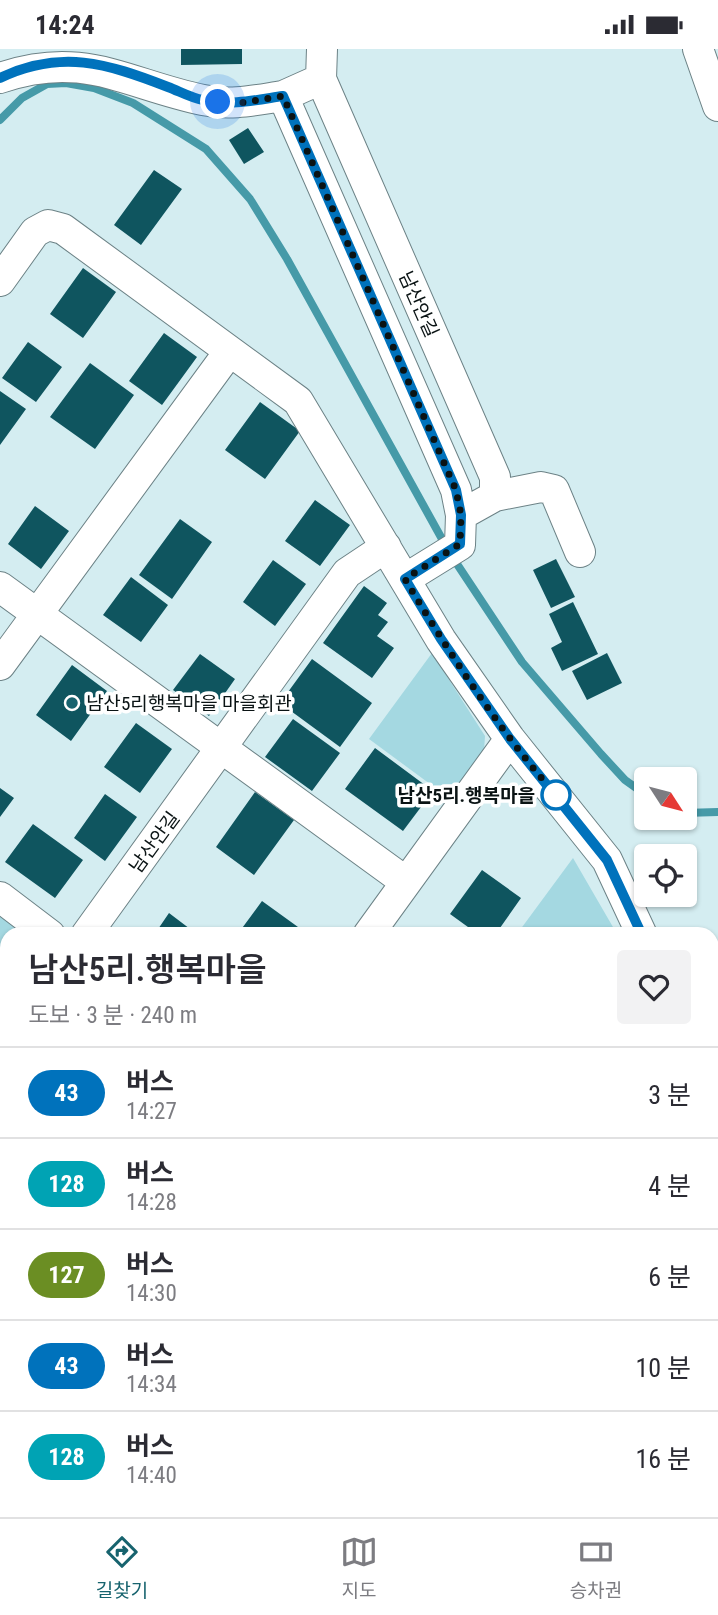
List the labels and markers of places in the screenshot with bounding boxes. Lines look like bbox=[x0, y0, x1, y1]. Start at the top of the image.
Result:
place label: 남산5리행복마을 마을회관 bbox=[86, 692, 292, 715]
marker: 남산5리행복마을 마을회관 bbox=[64, 695, 80, 711]
marker: 남산5리.행복마을 bbox=[541, 780, 571, 810]
place label: 남산5리.행복마을 bbox=[398, 784, 535, 807]

